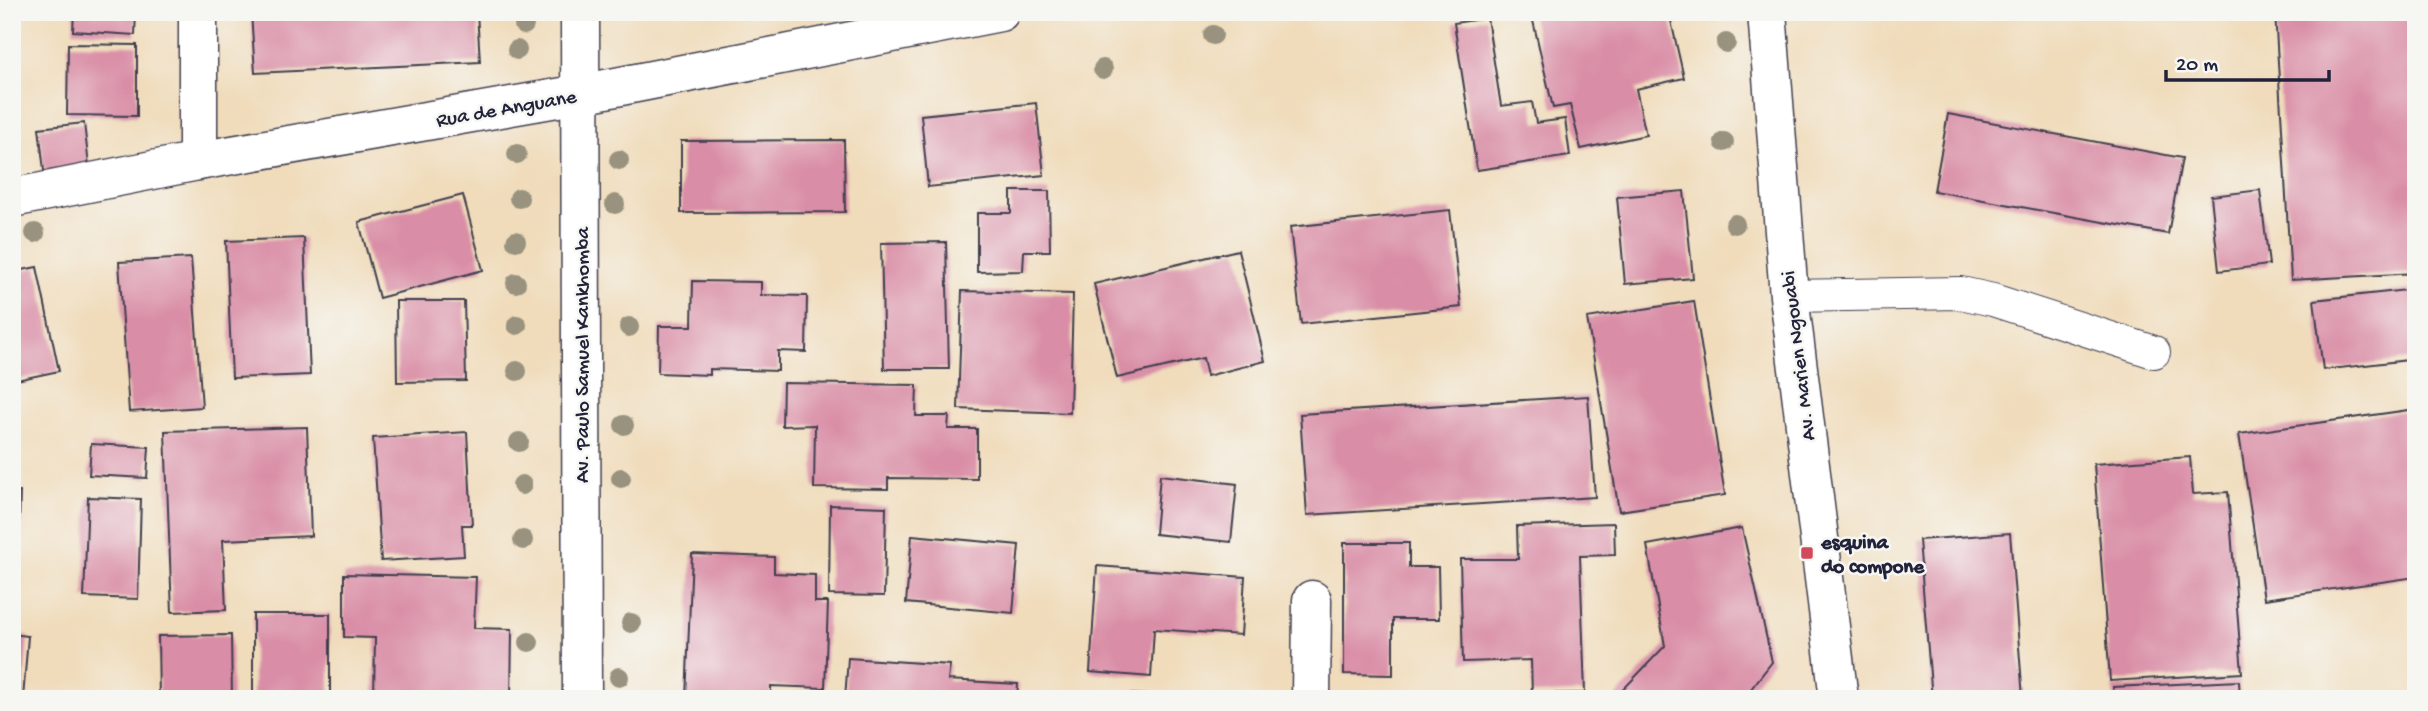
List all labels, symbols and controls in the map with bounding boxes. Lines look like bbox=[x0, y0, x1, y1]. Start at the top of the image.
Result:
scale bar bbox=[2166, 38, 2328, 82]
text: 20 m bbox=[2176, 54, 2218, 79]
street label: Rua de Anguane bbox=[434, 86, 580, 135]
street label: Av. Paulo Samuel Kankhomba bbox=[572, 226, 597, 483]
street label: Av. Marien Ngouabi bbox=[1778, 269, 1823, 442]
place label: esquina do compone bbox=[1820, 532, 1925, 581]
marker: esquina do compone bbox=[1799, 545, 1815, 561]

